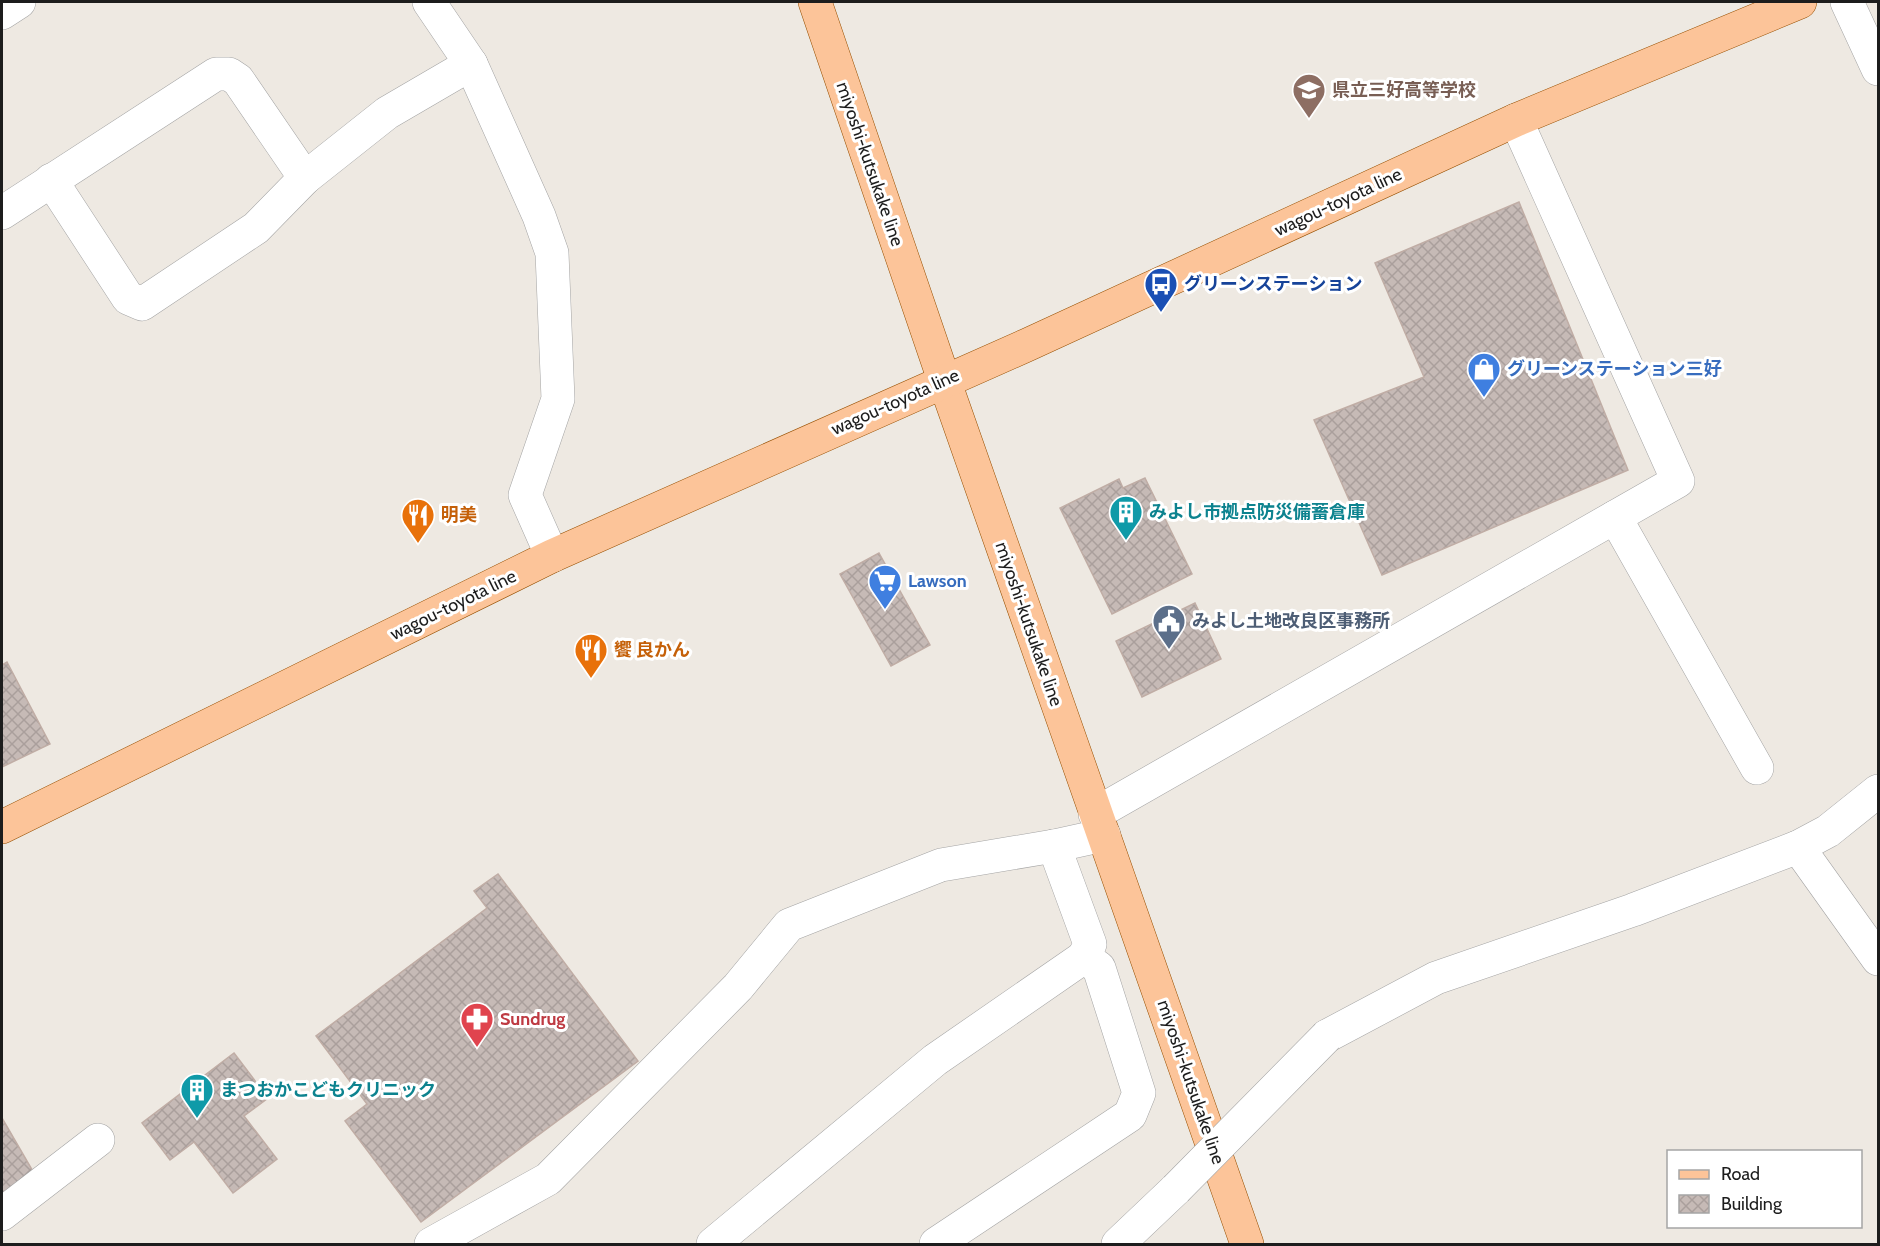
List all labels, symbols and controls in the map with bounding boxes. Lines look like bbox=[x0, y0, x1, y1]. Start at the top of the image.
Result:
school or university icon: 県立三好高等学校 bbox=[1291, 72, 1327, 119]
street label: miyoshi-kutsukake line bbox=[832, 79, 908, 249]
place label: 県立三好高等学校 bbox=[1332, 79, 1476, 101]
street label: wagou-toyota line bbox=[1271, 163, 1405, 241]
bus stop icon: グリーンステーション bbox=[1143, 266, 1179, 313]
place label: グリーンステーション bbox=[1184, 273, 1362, 295]
shop icon: グリーンステーション三好 bbox=[1466, 351, 1502, 398]
place label: グリーンステーション三好 bbox=[1507, 358, 1721, 380]
street label: wagou-toyota line bbox=[828, 364, 962, 440]
building icon: みよし市拠点防災備蓄倉庫 bbox=[1108, 494, 1144, 541]
restaurant icon: 明美 bbox=[400, 497, 436, 544]
place label: みよし市拠点防災備蓄倉庫 bbox=[1149, 501, 1365, 523]
place label: 明美 bbox=[441, 504, 477, 526]
street label: miyoshi-kutsukake line bbox=[991, 539, 1067, 709]
supermarket icon: Lawson bbox=[867, 563, 903, 610]
street label: wagou-toyota line bbox=[386, 565, 520, 645]
place label: Lawson bbox=[908, 570, 967, 592]
public building icon: みよし土地改良区事務所 bbox=[1151, 603, 1187, 650]
place label: みよし土地改良区事務所 bbox=[1192, 610, 1390, 632]
restaurant icon: 饗 良かん bbox=[573, 632, 609, 679]
place label: 饗 良かん bbox=[614, 639, 690, 661]
street label: miyoshi-kutsukake line bbox=[1153, 997, 1229, 1167]
pharmacy icon: Sundrug bbox=[459, 1001, 495, 1048]
place label: Sundrug bbox=[500, 1008, 565, 1030]
building icon: まつおかこどもクリニック bbox=[179, 1072, 215, 1119]
place label: まつおかこどもクリニック bbox=[220, 1079, 436, 1101]
legend bbox=[1667, 1150, 1862, 1228]
text: Road bbox=[1721, 1163, 1760, 1185]
text: Building bbox=[1721, 1193, 1783, 1215]

